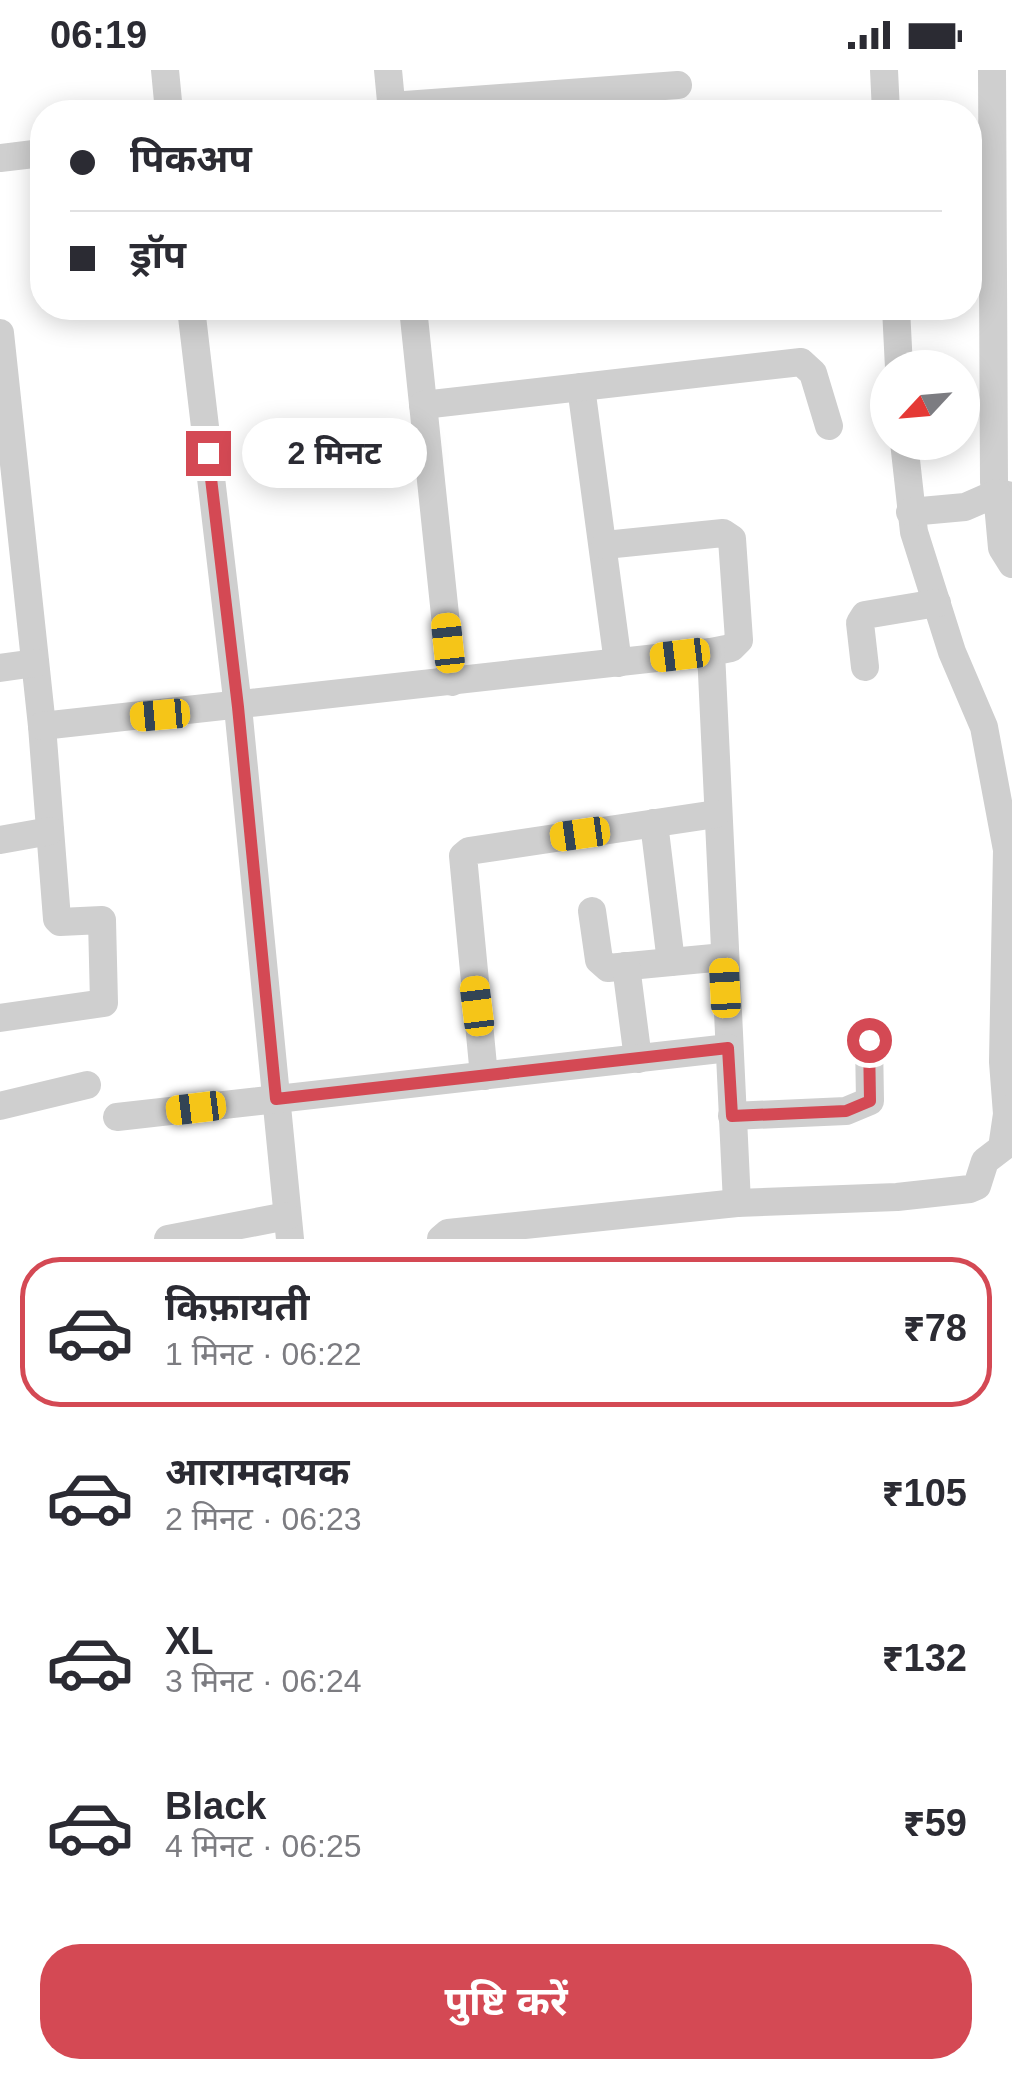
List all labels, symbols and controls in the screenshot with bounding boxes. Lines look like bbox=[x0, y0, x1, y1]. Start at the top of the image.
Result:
text: 06:19 bbox=[50, 14, 147, 56]
text: पिकअप bbox=[130, 138, 252, 180]
text: ड्रॉप bbox=[130, 234, 186, 276]
north arrow bbox=[870, 350, 980, 460]
map controls bbox=[870, 350, 980, 460]
callout: 2 मिनट bbox=[243, 418, 428, 488]
route end bbox=[186, 431, 231, 476]
text: 2 मिनट bbox=[288, 435, 381, 471]
car bbox=[430, 612, 466, 674]
car bbox=[648, 636, 712, 674]
car bbox=[129, 697, 191, 733]
car bbox=[548, 815, 612, 853]
car bbox=[708, 957, 742, 1019]
car bbox=[458, 974, 496, 1038]
route start bbox=[847, 1018, 892, 1063]
car bbox=[164, 1089, 228, 1127]
text: किफ़ायती bbox=[165, 1286, 309, 1328]
icon: car bbox=[45, 1287, 135, 1377]
text: ₹78 bbox=[903, 1307, 967, 1349]
text: 1 मिनट · 06:22 bbox=[165, 1336, 362, 1372]
text: आरामदायक bbox=[165, 1451, 349, 1493]
icon: car bbox=[45, 1452, 135, 1542]
text: ₹105 bbox=[882, 1472, 967, 1514]
text: 2 मिनट · 06:23 bbox=[165, 1501, 362, 1537]
icon: car bbox=[45, 1617, 135, 1707]
text: XL bbox=[165, 1620, 214, 1662]
text: ₹132 bbox=[882, 1637, 967, 1679]
text: 3 मिनट · 06:24 bbox=[165, 1663, 362, 1699]
icon: car bbox=[45, 1782, 135, 1872]
text: Black bbox=[165, 1785, 266, 1827]
text: ₹59 bbox=[903, 1802, 967, 1844]
text: 4 मिनट · 06:25 bbox=[165, 1828, 362, 1864]
button: पुष्टि करें bbox=[40, 1944, 972, 2059]

